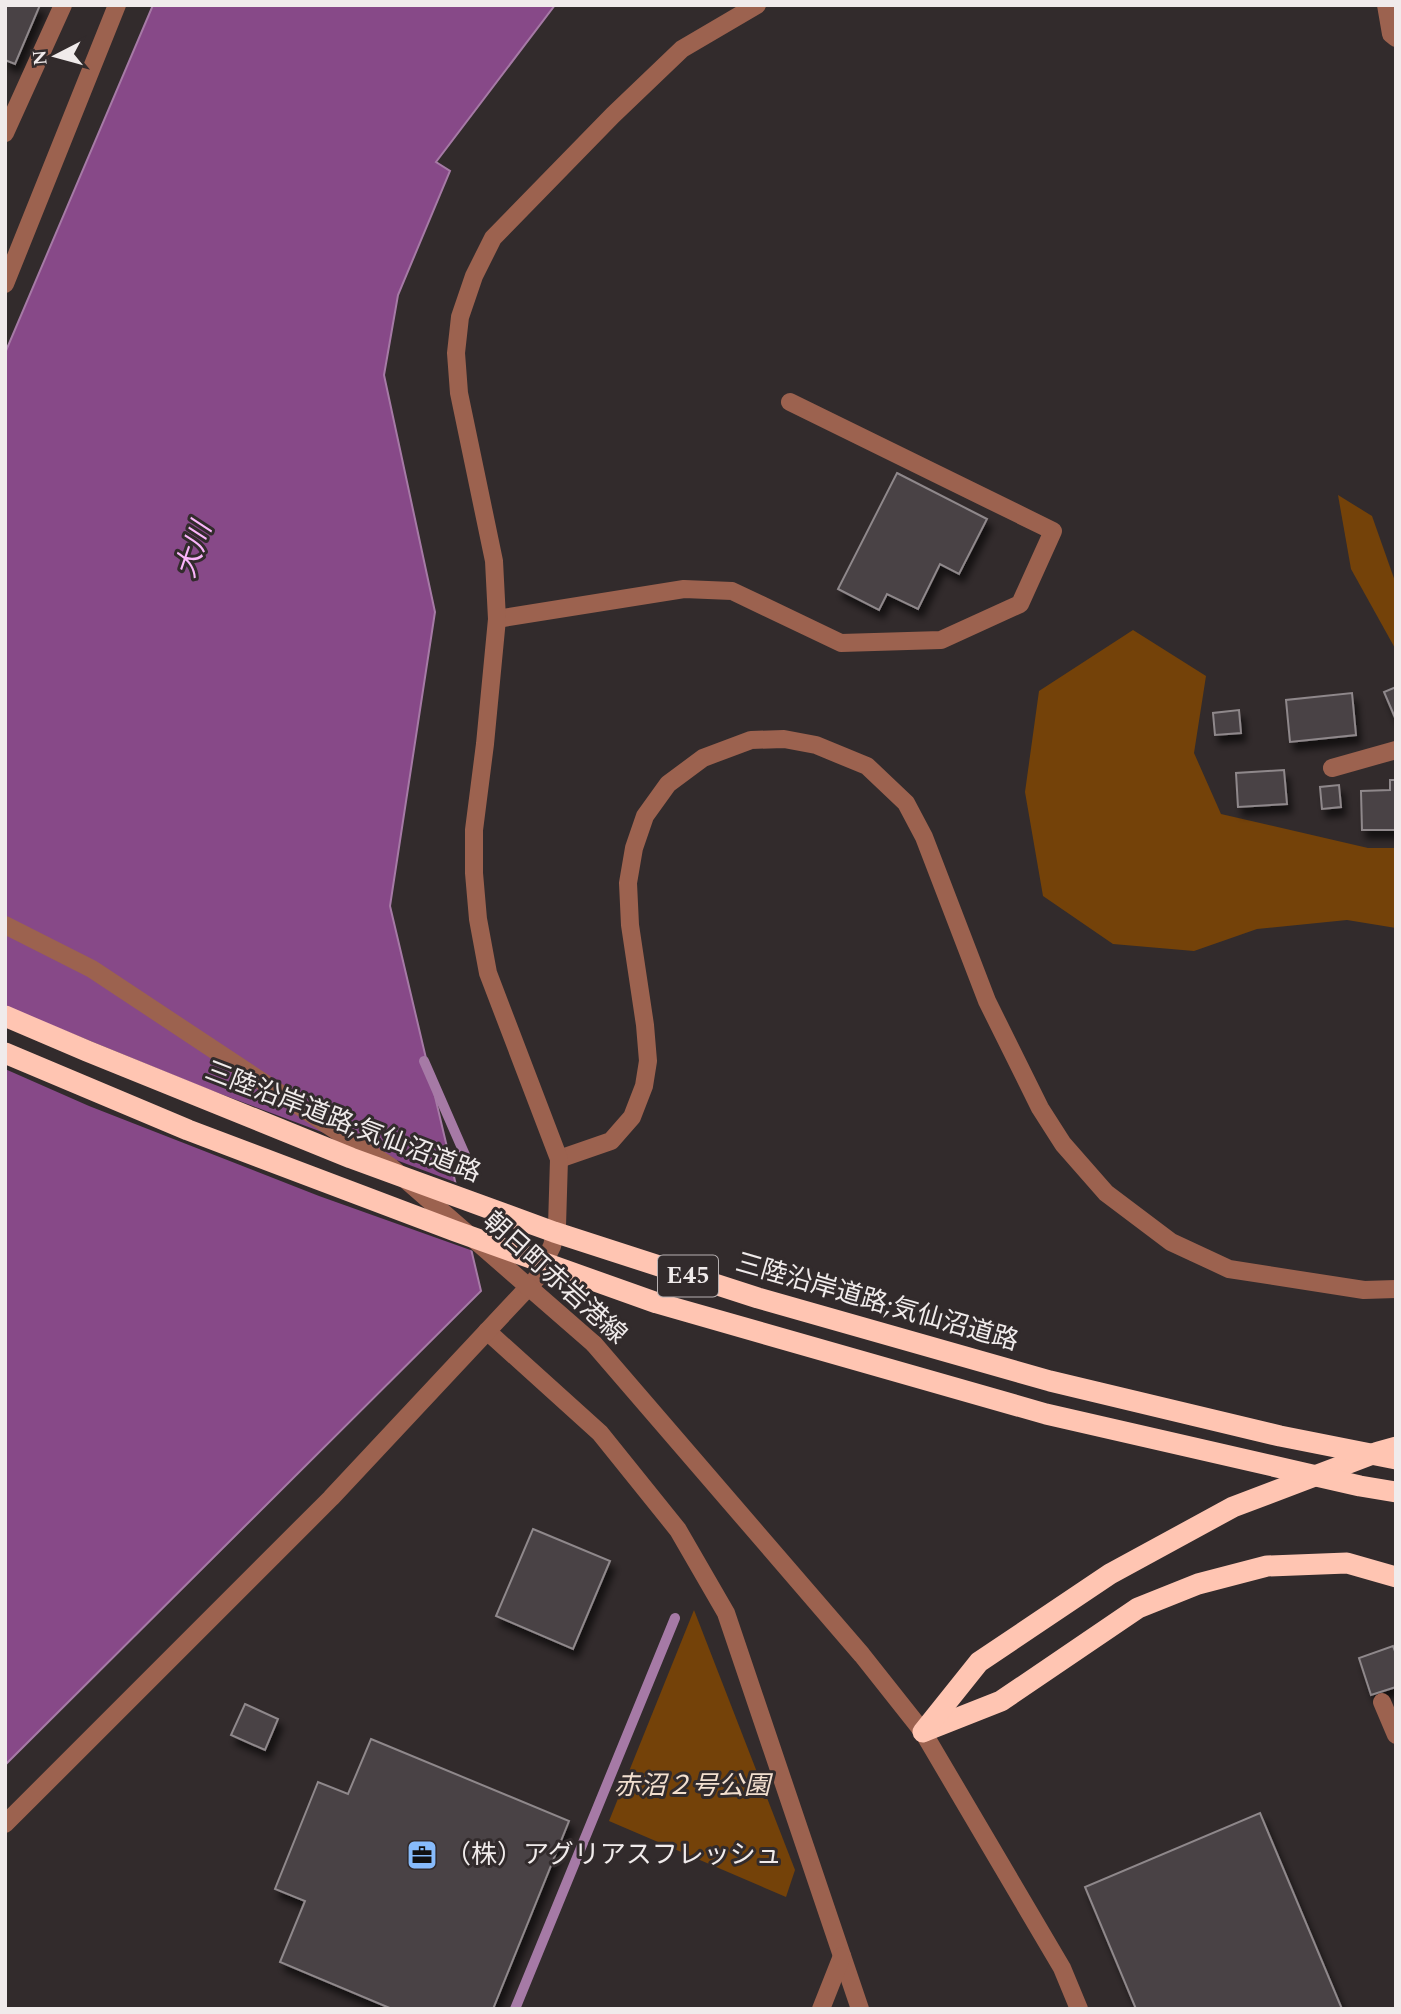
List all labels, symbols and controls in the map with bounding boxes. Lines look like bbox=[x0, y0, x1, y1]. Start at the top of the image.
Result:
north arrow bbox=[21, 21, 91, 91]
text: N bbox=[25, 48, 56, 67]
water label: 大川 bbox=[165, 514, 224, 583]
street label: 三陸沿岸道路;気仙沼道路 bbox=[199, 1051, 487, 1193]
street label: 朝日町赤岩港線 bbox=[474, 1202, 636, 1354]
street label: 三陸沿岸道路;気仙沼道路 bbox=[731, 1242, 1023, 1362]
road number: E45 bbox=[658, 1256, 718, 1296]
park label: 赤沼２号公園 bbox=[614, 1766, 774, 1806]
place label: （株）アグリアスフレッシュ bbox=[445, 1835, 782, 1875]
office icon: （株）アグリアスフレッシュ bbox=[405, 1838, 439, 1872]

